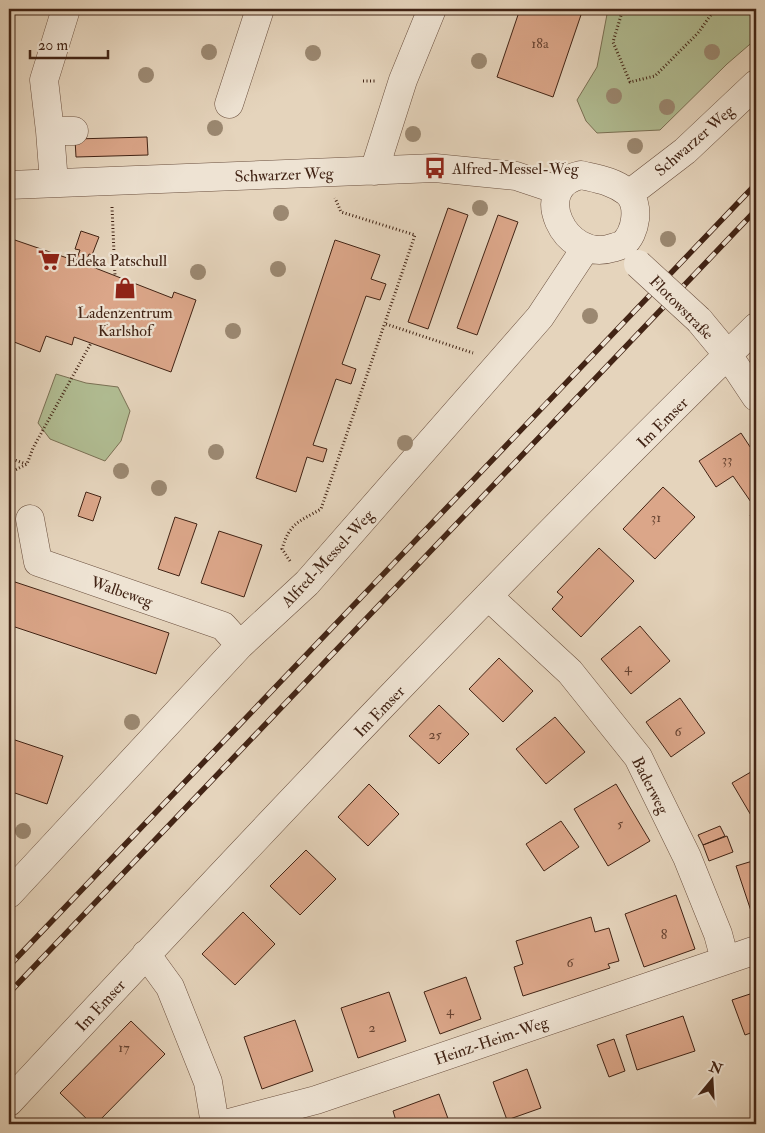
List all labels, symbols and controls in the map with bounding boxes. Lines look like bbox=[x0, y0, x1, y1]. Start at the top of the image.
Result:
scale bar bbox=[30, 28, 108, 60]
house number: 18a bbox=[531, 35, 549, 52]
text: 20 m bbox=[38, 36, 68, 55]
street label: Schwarzer Weg bbox=[651, 100, 739, 181]
bus stop icon: Alfred-Messel-Weg bbox=[422, 155, 448, 181]
place label: Alfred-Messel-Weg bbox=[451, 159, 580, 179]
street label: Schwarzer Weg bbox=[234, 163, 335, 187]
supermarket icon: Edeka Patschull bbox=[36, 247, 62, 273]
place label: Edeka Patschull bbox=[66, 251, 167, 271]
street label: Flotowstraße bbox=[645, 271, 718, 344]
shop icon: Ladenzentrum Karlshof bbox=[112, 275, 138, 301]
place label: Ladenzentrum Karlshof bbox=[77, 303, 173, 341]
street label: Im Emser bbox=[633, 393, 693, 453]
house number: 33 bbox=[722, 451, 732, 468]
street label: Alfred-Messel-Weg bbox=[277, 505, 379, 613]
house number: 31 bbox=[651, 509, 661, 526]
street label: Walbeweg bbox=[87, 572, 156, 612]
house number: 4 bbox=[624, 659, 633, 676]
street label: Im Emser bbox=[350, 682, 409, 742]
house number: 6 bbox=[674, 723, 682, 740]
house number: 25 bbox=[428, 726, 442, 743]
street label: Baderweg bbox=[627, 753, 674, 819]
house number: 5 bbox=[617, 815, 624, 832]
house number: 8 bbox=[661, 926, 668, 943]
house number: 6 bbox=[566, 954, 574, 971]
street label: Im Emser bbox=[71, 975, 130, 1036]
house number: 4 bbox=[446, 1002, 455, 1019]
street label: Heinz-Heim-Weg bbox=[432, 1012, 552, 1070]
house number: 2 bbox=[368, 1019, 376, 1036]
house number: 17 bbox=[118, 1039, 130, 1056]
north arrow bbox=[688, 1056, 738, 1106]
text: N bbox=[706, 1058, 725, 1078]

